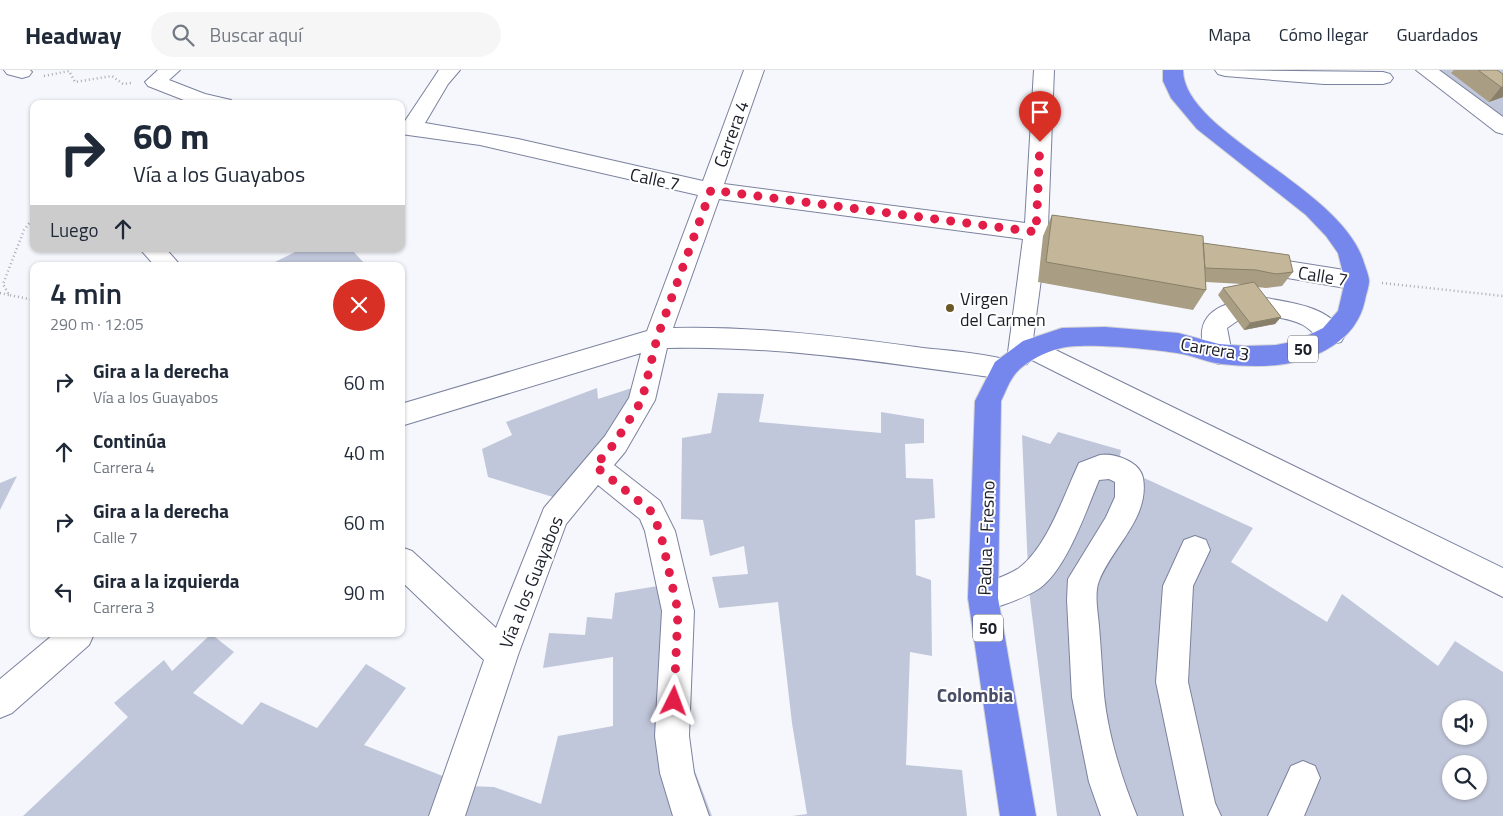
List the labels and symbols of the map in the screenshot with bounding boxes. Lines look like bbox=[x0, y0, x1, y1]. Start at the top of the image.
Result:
pin bbox=[1019, 91, 1061, 142]
street label: Carrera 4 bbox=[706, 97, 756, 171]
street label: Calle 7 bbox=[628, 161, 682, 197]
street label: Calle 7 bbox=[1296, 259, 1350, 293]
place label: Virgen del Carmen bbox=[960, 285, 1046, 333]
marker: Virgen del Carmen bbox=[944, 302, 956, 314]
street label: Carrera 3 bbox=[1179, 330, 1251, 368]
road number: 50 bbox=[1288, 336, 1318, 362]
street label: Padua - Fresno bbox=[970, 480, 1002, 596]
street label: Vía a los Guayabos bbox=[492, 512, 570, 652]
road number: 50 bbox=[973, 614, 1003, 642]
position arrow bbox=[647, 674, 699, 726]
district label: Colombia bbox=[937, 680, 1013, 709]

